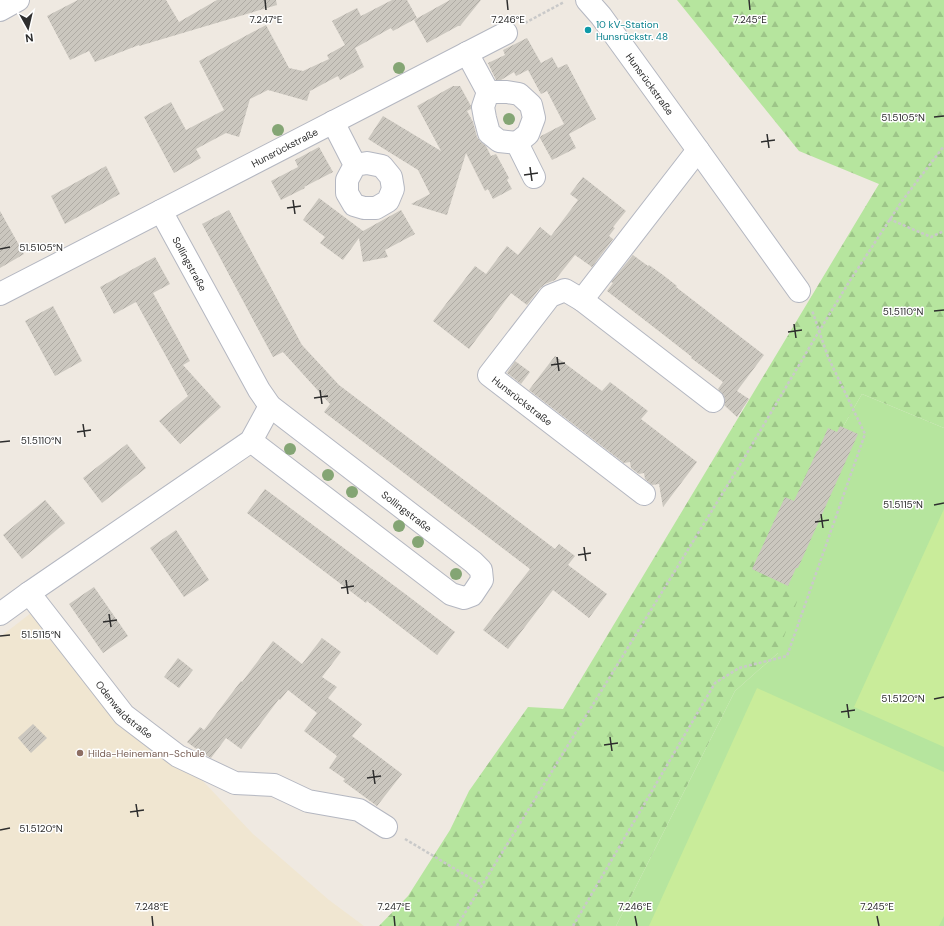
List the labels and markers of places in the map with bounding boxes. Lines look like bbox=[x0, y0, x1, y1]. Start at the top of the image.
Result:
place label: 10 kV-Station Hunsrückstr. 48 bbox=[596, 18, 668, 43]
marker: 10 kV-Station Hunsrückstr. 48 bbox=[583, 25, 593, 35]
place label: Hilda-Heinemann-Schule bbox=[88, 747, 205, 760]
marker: Hilda-Heinemann-Schule bbox=[75, 748, 85, 758]

